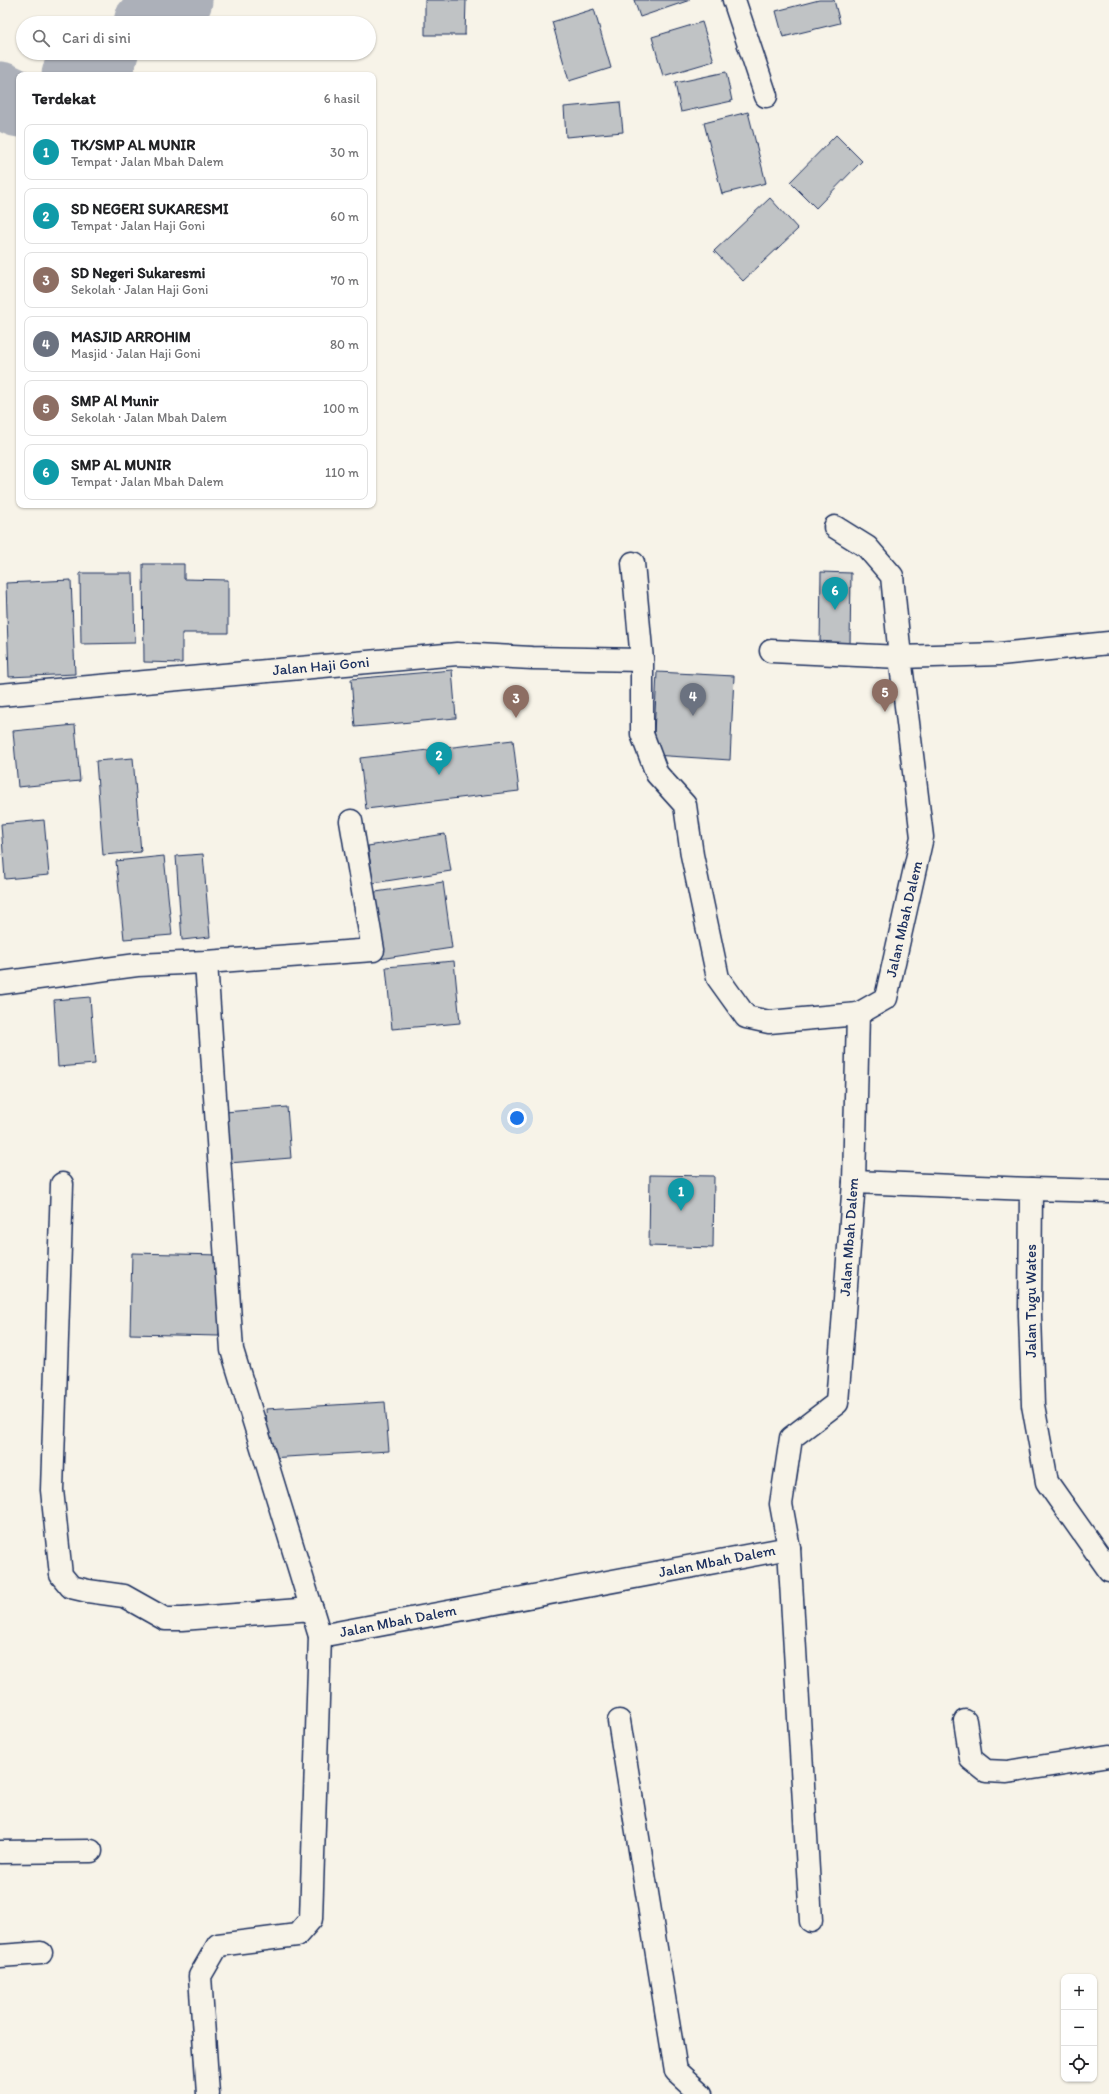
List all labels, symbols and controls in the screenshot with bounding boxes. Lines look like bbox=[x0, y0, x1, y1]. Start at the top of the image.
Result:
search box bbox=[16, 16, 376, 60]
icon: search bbox=[30, 27, 52, 49]
text: Cari di sini bbox=[62, 29, 131, 47]
text: Terdekat bbox=[32, 88, 96, 108]
text: 6 hasil bbox=[324, 91, 360, 106]
text: TK/SMP AL MUNIR bbox=[71, 136, 195, 154]
text: 1 bbox=[43, 145, 49, 160]
text: 30 m bbox=[330, 145, 359, 160]
text: Tempat · Jalan Mbah Dalem bbox=[71, 154, 224, 169]
text: SD NEGERI SUKARESMI bbox=[71, 200, 229, 218]
text: 2 bbox=[43, 209, 49, 224]
text: 60 m bbox=[330, 209, 359, 224]
text: Tempat · Jalan Haji Goni bbox=[71, 218, 205, 233]
text: SD Negeri Sukaresmi bbox=[71, 264, 205, 282]
text: 3 bbox=[42, 273, 50, 288]
text: 70 m bbox=[331, 273, 359, 288]
text: Sekolah · Jalan Haji Goni bbox=[71, 282, 208, 297]
text: MASJID ARROHIM bbox=[71, 328, 191, 346]
text: 4 bbox=[42, 337, 50, 352]
text: 80 m bbox=[330, 337, 359, 352]
text: Masjid · Jalan Haji Goni bbox=[71, 346, 201, 361]
text: SMP Al Munir bbox=[71, 392, 159, 410]
text: 5 bbox=[43, 401, 49, 416]
text: 100 m bbox=[323, 401, 359, 416]
text: Sekolah · Jalan Mbah Dalem bbox=[71, 410, 227, 425]
text: SMP AL MUNIR bbox=[71, 456, 171, 474]
text: 6 bbox=[43, 465, 49, 480]
text: 110 m bbox=[325, 465, 359, 480]
text: Tempat · Jalan Mbah Dalem bbox=[71, 474, 224, 489]
pin: 6 bbox=[822, 577, 848, 610]
street label: Jalan Haji Goni bbox=[272, 653, 370, 679]
pin: 5 bbox=[872, 679, 898, 712]
pin: 4 bbox=[680, 683, 706, 716]
pin: 3 bbox=[503, 685, 529, 718]
pin: 2 bbox=[426, 742, 452, 775]
street label: Jalan Mbah Dalem bbox=[882, 859, 926, 979]
your location bbox=[507, 1108, 527, 1128]
street label: Jalan Mbah Dalem bbox=[836, 1177, 862, 1297]
pin: 1 bbox=[668, 1178, 694, 1211]
street label: Jalan Tugu Wates bbox=[1022, 1244, 1040, 1358]
street label: Jalan Mbah Dalem bbox=[657, 1541, 777, 1581]
street label: Jalan Mbah Dalem bbox=[338, 1601, 458, 1641]
map controls bbox=[1061, 1974, 1097, 2082]
button: + bbox=[1061, 1974, 1097, 2010]
button: − bbox=[1061, 2010, 1097, 2046]
button: locate bbox=[1061, 2046, 1097, 2082]

